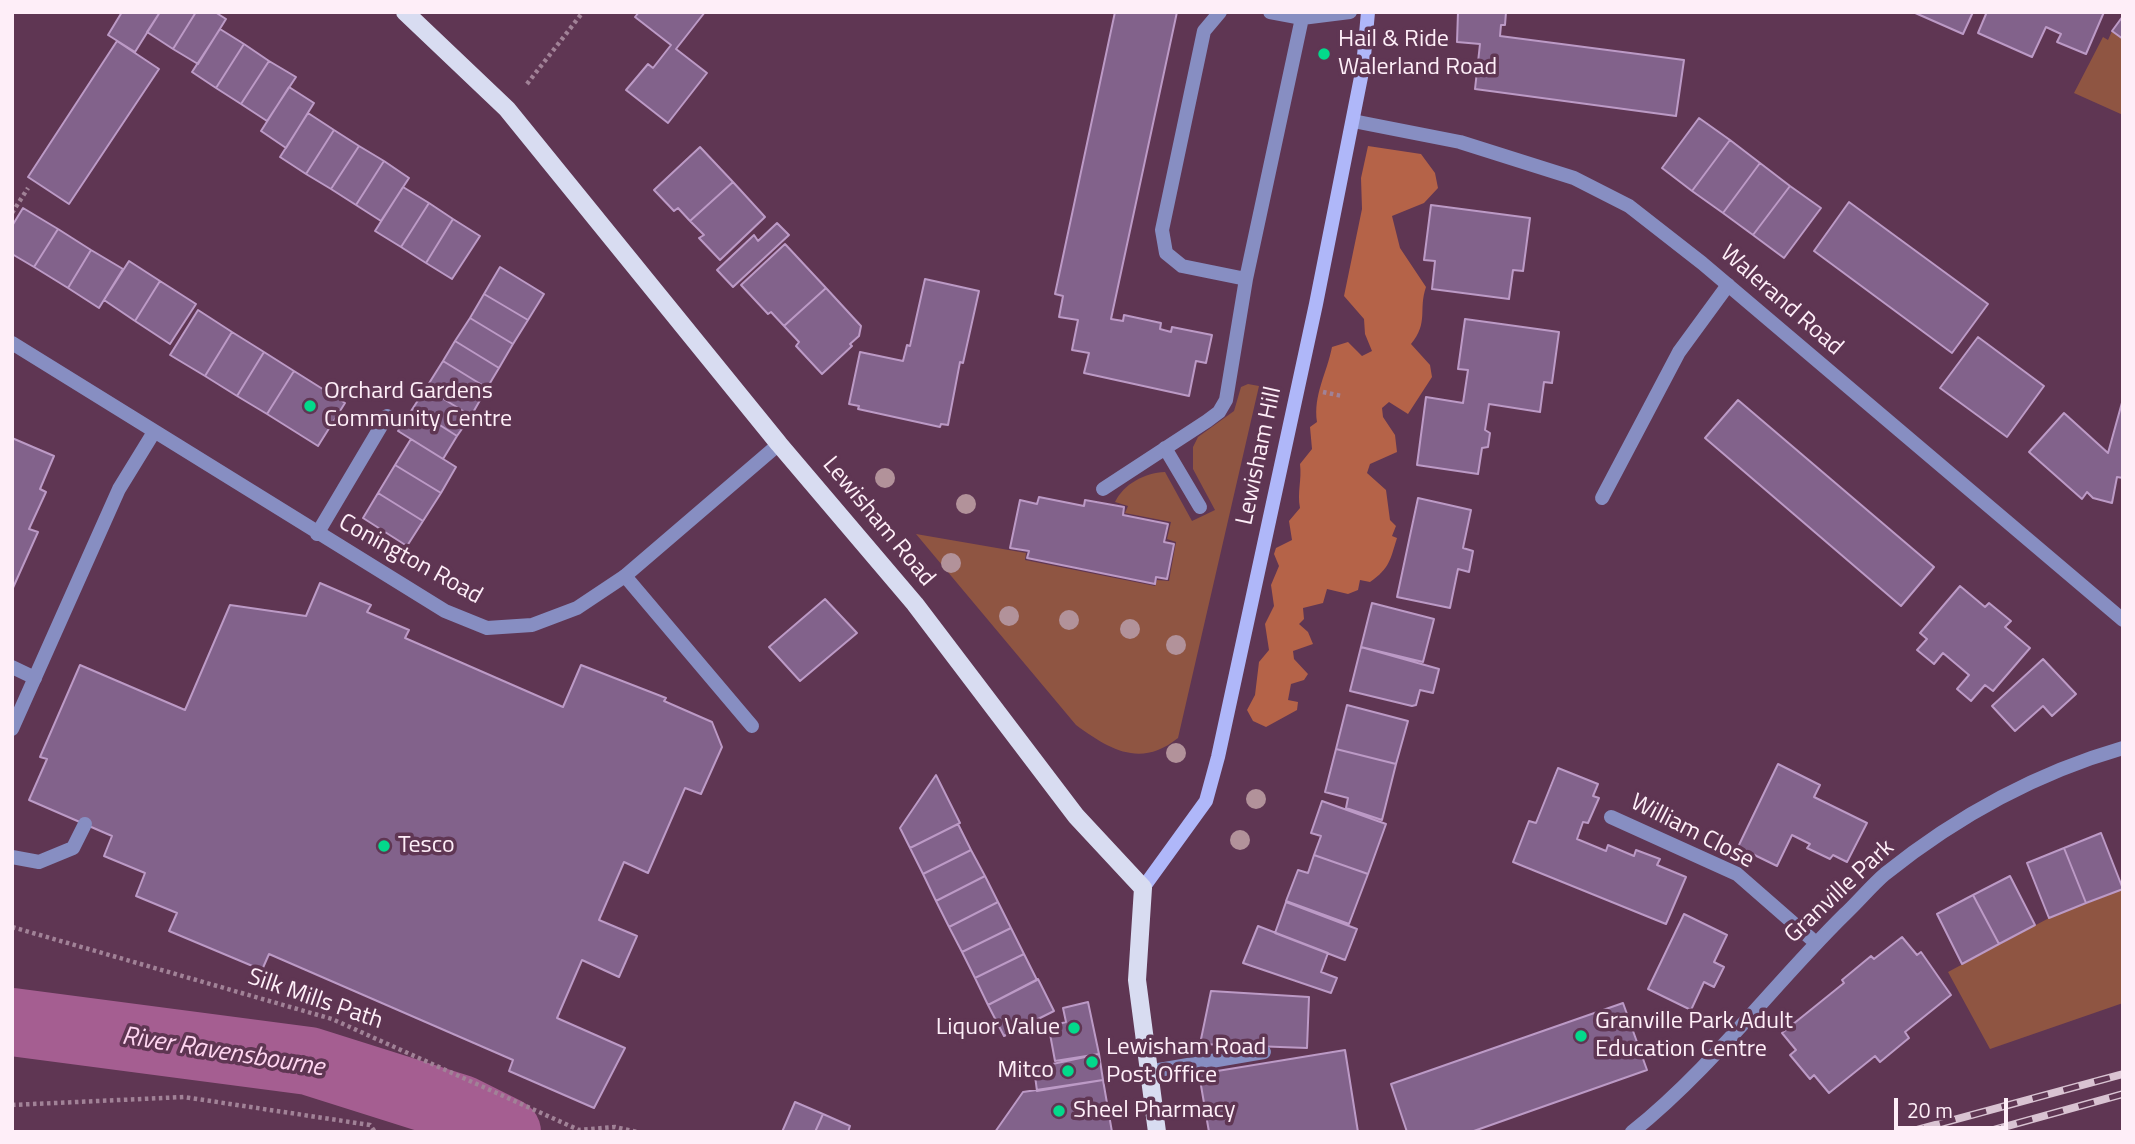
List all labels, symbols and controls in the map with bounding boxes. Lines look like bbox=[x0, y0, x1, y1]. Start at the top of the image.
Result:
place label: Hail & Ride Walerland Road bbox=[1338, 26, 1497, 82]
marker: Hail & Ride Walerland Road bbox=[1316, 46, 1332, 62]
street label: Walerand Road bbox=[1714, 240, 1848, 362]
place label: Orchard Gardens Community Centre bbox=[324, 378, 512, 434]
street label: Lewisham Hill bbox=[1231, 384, 1289, 528]
marker: Orchard Gardens Community Centre bbox=[302, 398, 318, 414]
street label: Lewisham Road bbox=[815, 451, 941, 593]
street label: Conington Road bbox=[333, 509, 487, 611]
street label: William Close bbox=[1625, 789, 1759, 875]
place label: Tesco bbox=[398, 832, 455, 860]
street label: Granville Park bbox=[1779, 834, 1901, 950]
marker: Tesco bbox=[376, 838, 392, 854]
street label: Silk Mills Path bbox=[244, 963, 386, 1037]
place label: Granville Park Adult Education Centre bbox=[1595, 1008, 1793, 1064]
place label: Liquor Value bbox=[936, 1014, 1060, 1042]
marker: Liquor Value bbox=[1066, 1020, 1082, 1036]
water label: River Ravensbourne bbox=[120, 1022, 326, 1084]
marker: Granville Park Adult Education Centre bbox=[1573, 1028, 1589, 1044]
place label: Lewisham Road Post Office bbox=[1106, 1034, 1266, 1090]
marker: Lewisham Road Post Office bbox=[1084, 1054, 1100, 1070]
place label: Mitco bbox=[997, 1057, 1054, 1085]
marker: Mitco bbox=[1060, 1063, 1076, 1079]
scale bar bbox=[1897, 1084, 2011, 1128]
text: 20 m bbox=[1907, 1094, 1953, 1126]
place label: Sheel Pharmacy bbox=[1073, 1097, 1236, 1125]
marker: Sheel Pharmacy bbox=[1051, 1103, 1067, 1119]

